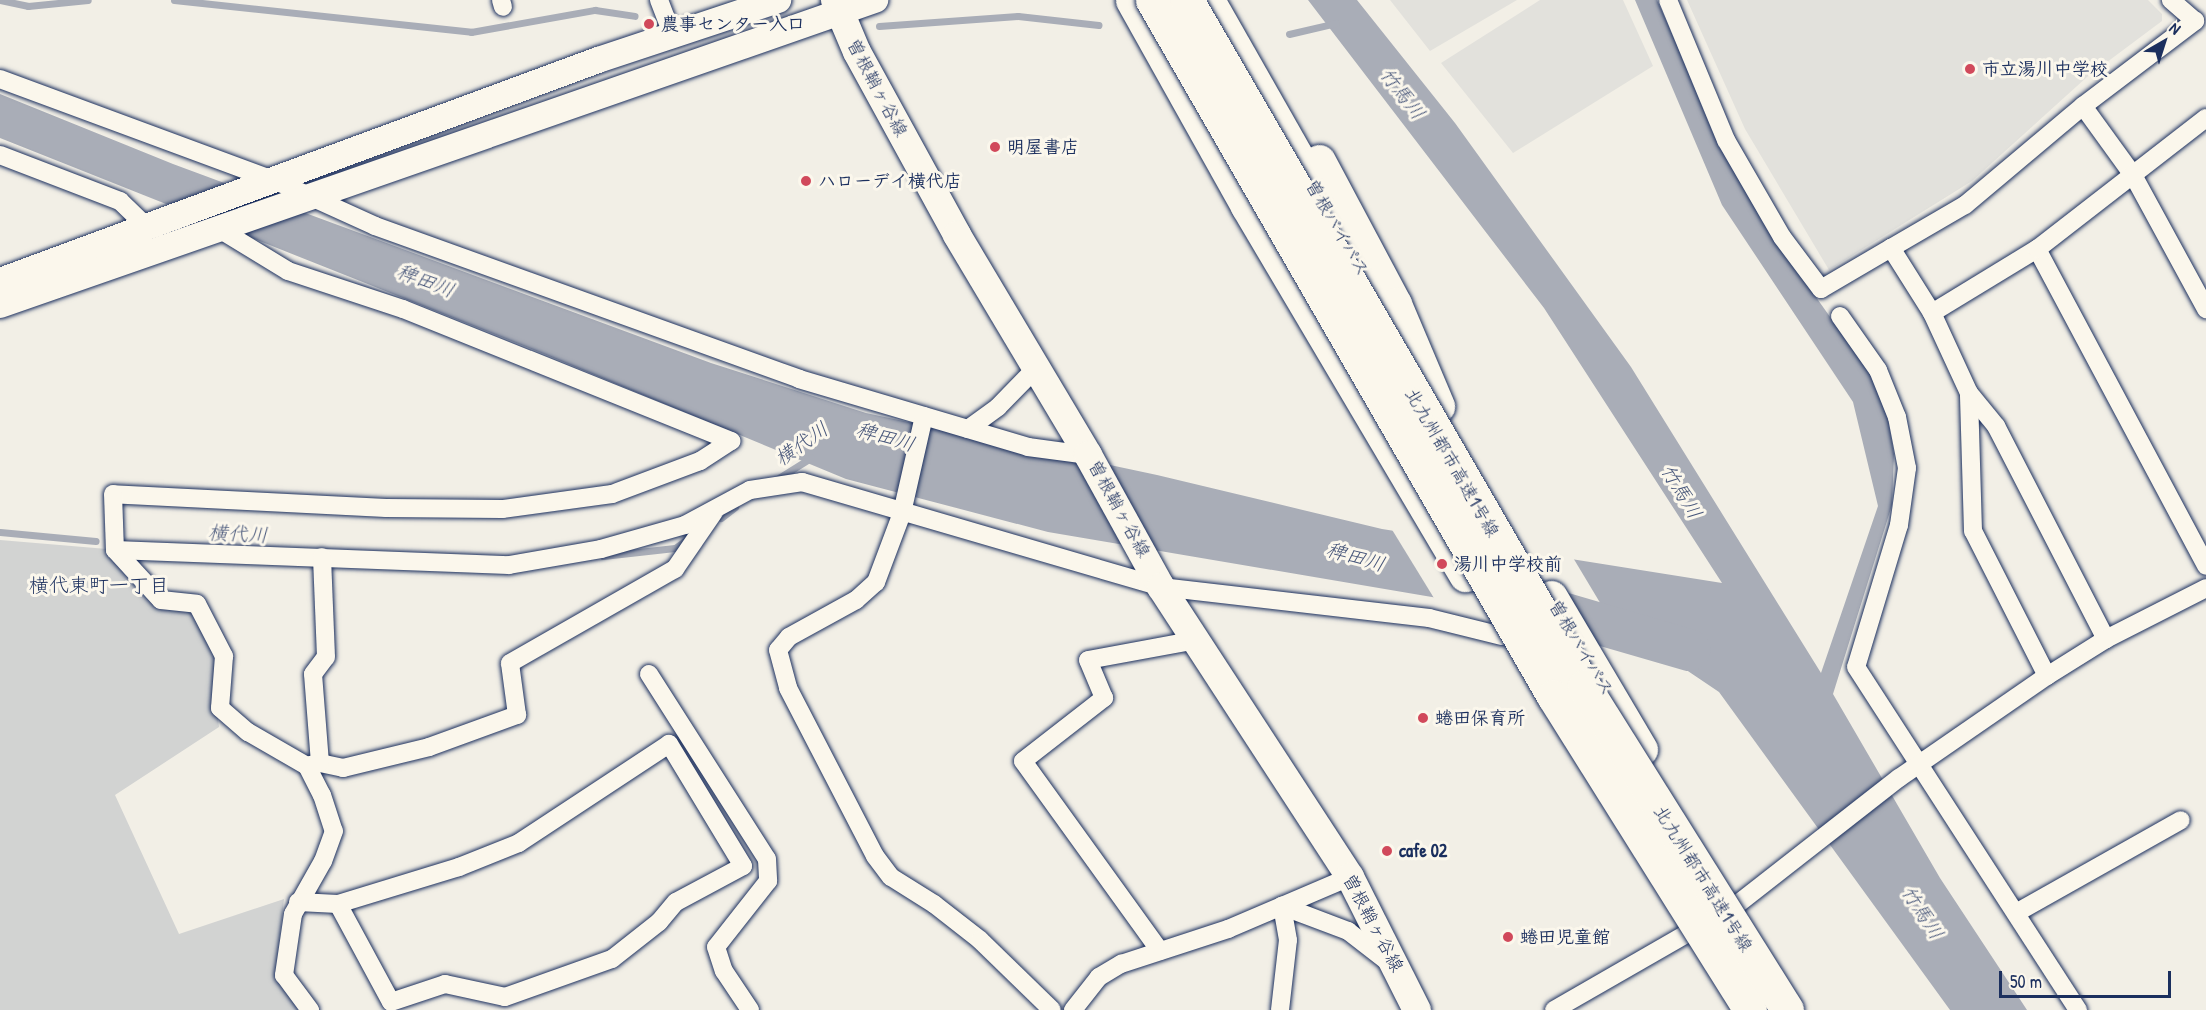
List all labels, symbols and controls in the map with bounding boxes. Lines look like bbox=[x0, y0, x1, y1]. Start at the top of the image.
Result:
north arrow bbox=[2134, 12, 2194, 72]
place label: 農事センター入口 bbox=[661, 13, 805, 35]
marker: 農事センター入口 bbox=[642, 17, 656, 31]
text: N bbox=[2165, 17, 2186, 39]
street label: 曽根鞘ヶ谷線 bbox=[842, 35, 912, 141]
place label: 市立湯川中学校 bbox=[1982, 58, 2108, 80]
water label: 竹馬川 bbox=[1375, 62, 1431, 124]
marker: 市立湯川中学校 bbox=[1963, 62, 1977, 76]
place label: 明屋書店 bbox=[1007, 136, 1079, 158]
marker: 明屋書店 bbox=[988, 140, 1002, 154]
place label: ハローデイ横代店 bbox=[818, 170, 962, 192]
marker: ハローデイ横代店 bbox=[799, 174, 813, 188]
street label: 曽根バイパス bbox=[1301, 176, 1373, 280]
water label: 稗田川 bbox=[394, 258, 458, 302]
street label: 北九州都市高速1号線 bbox=[1401, 385, 1503, 541]
water label: 横代川 bbox=[770, 416, 832, 470]
water label: 稗田川 bbox=[854, 416, 918, 456]
street label: 曽根鞘ヶ谷線 bbox=[1083, 457, 1155, 561]
water label: 竹馬川 bbox=[1656, 459, 1708, 523]
water label: 横代川 bbox=[207, 519, 269, 547]
water label: 稗田川 bbox=[1324, 536, 1388, 576]
place label: 湯川中学校前 bbox=[1454, 553, 1562, 575]
marker: 湯川中学校前 bbox=[1435, 557, 1449, 571]
district label: 横代東町一丁目 bbox=[29, 572, 169, 596]
street label: 曽根バイパス bbox=[1544, 596, 1618, 700]
place label: 蜷田保育所 bbox=[1435, 707, 1525, 729]
marker: 蜷田保育所 bbox=[1416, 711, 1430, 725]
street label: 北九州都市高速1号線 bbox=[1649, 802, 1757, 956]
place label: cafe 02 bbox=[1399, 840, 1447, 862]
marker: cafe 02 bbox=[1380, 844, 1394, 858]
street label: 曽根鞘ヶ谷線 bbox=[1338, 870, 1408, 976]
water label: 竹馬川 bbox=[1897, 880, 1949, 944]
place label: 蜷田児童館 bbox=[1520, 926, 1610, 948]
marker: 蜷田児童館 bbox=[1501, 930, 1515, 944]
scale bar bbox=[2002, 959, 2174, 997]
text: 50 m bbox=[2010, 969, 2042, 994]

